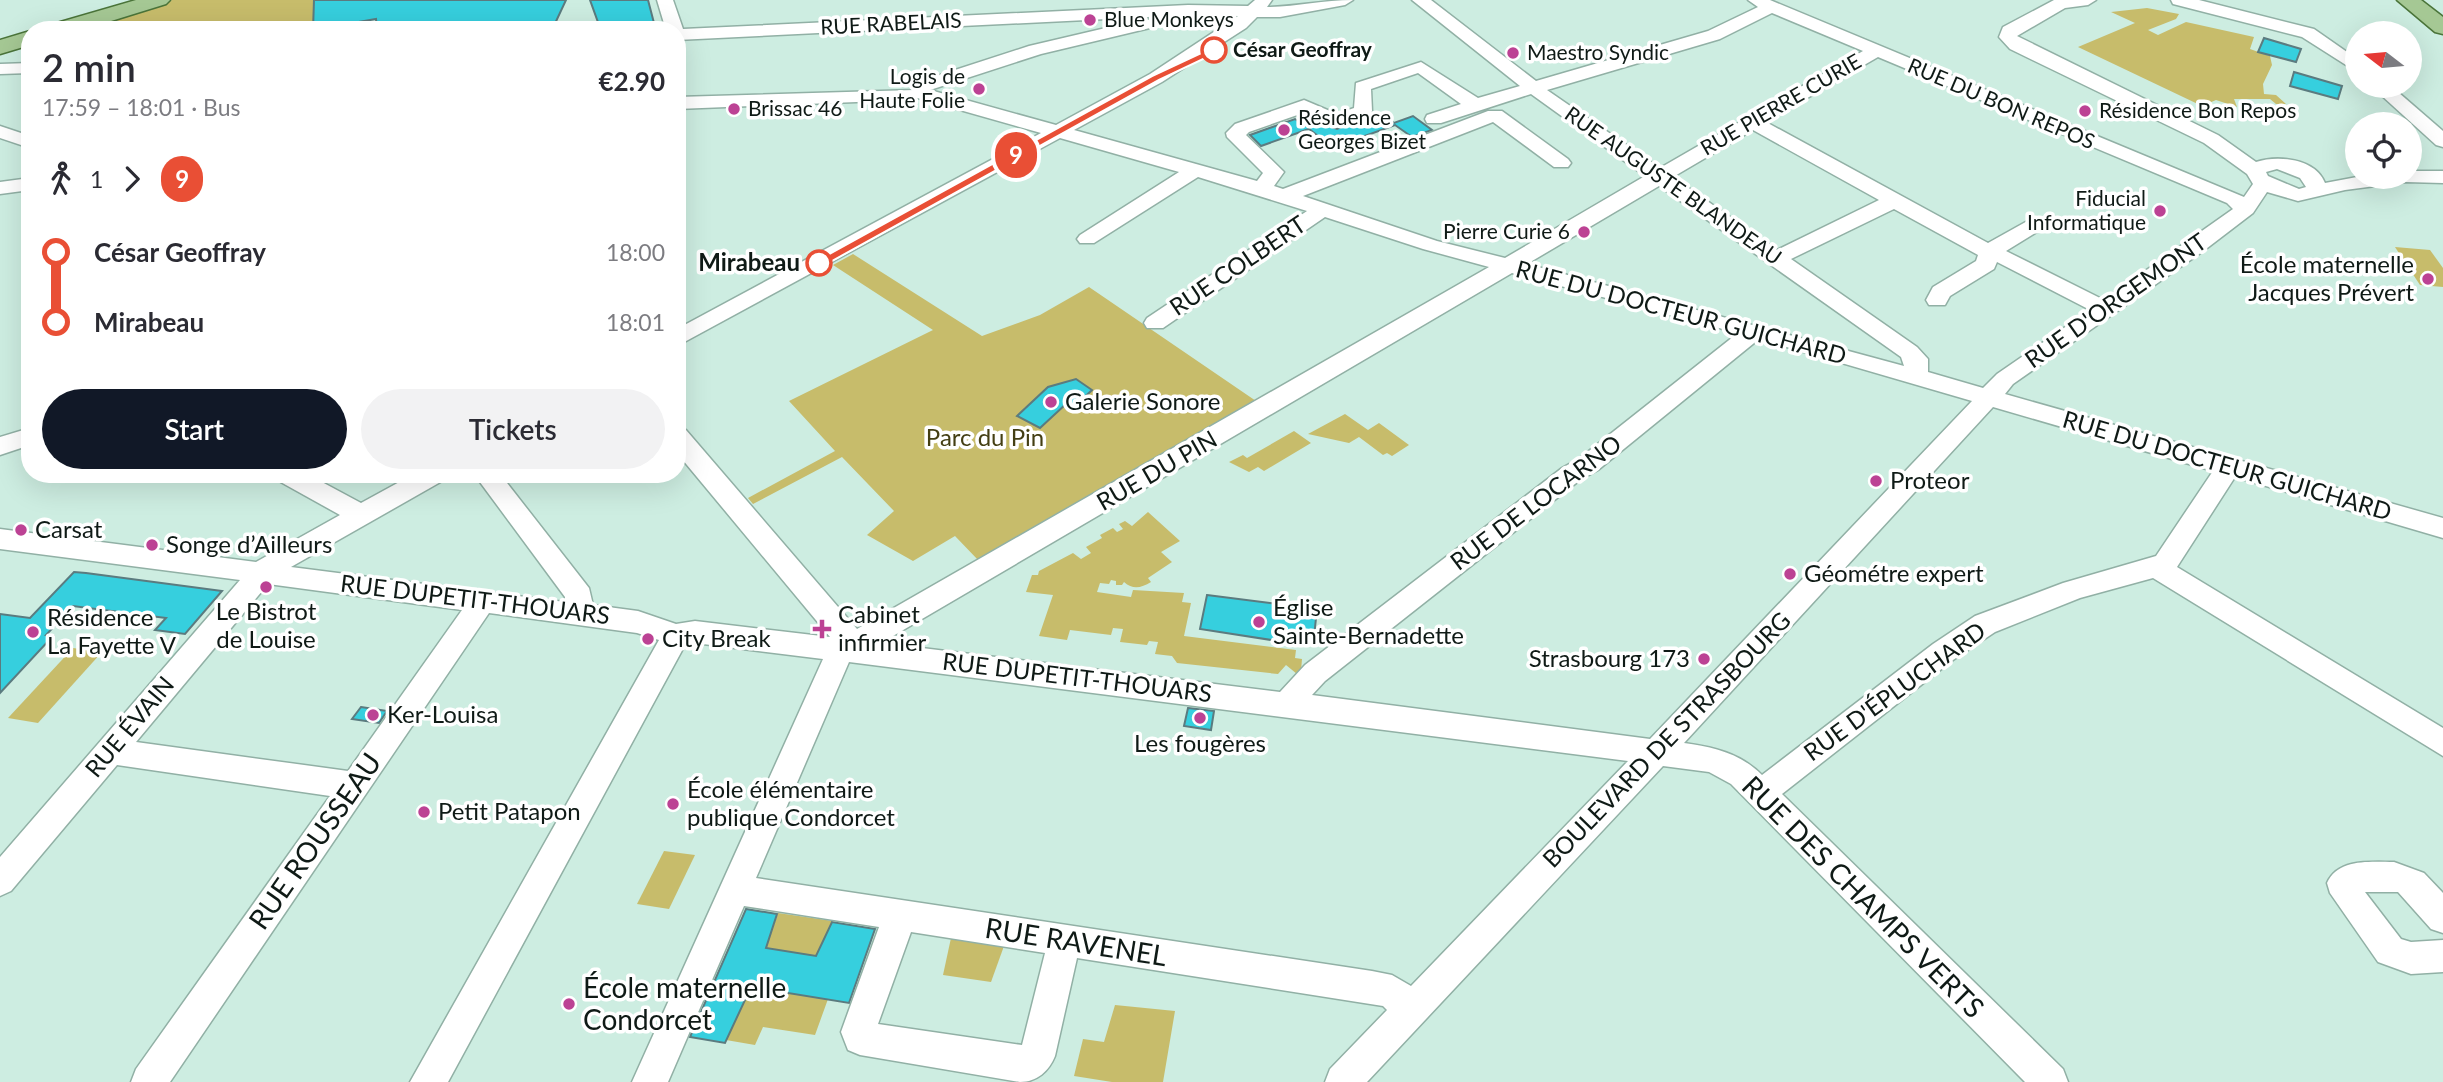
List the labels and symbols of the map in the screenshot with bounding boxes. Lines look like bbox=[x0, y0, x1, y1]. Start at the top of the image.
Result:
street label: RUE RABELAIS bbox=[820, 6, 962, 39]
place label: Blue Monkeys bbox=[1104, 6, 1234, 31]
marker: Blue Monkeys bbox=[1082, 12, 1098, 28]
north arrow bbox=[2345, 21, 2422, 98]
place label: César Geoffray bbox=[1233, 36, 1373, 61]
marker: César Geoffray bbox=[1201, 37, 1227, 63]
place label: Maestro Syndic bbox=[1527, 39, 1669, 64]
marker: Maestro Syndic bbox=[1505, 45, 1521, 61]
street label: RUE PIERRE CURIE bbox=[1696, 48, 1865, 160]
street label: RUE DU BON REPOS bbox=[1904, 52, 2099, 153]
place label: Logis de Haute Folie bbox=[859, 63, 965, 112]
marker: Logis de Haute Folie bbox=[971, 81, 987, 97]
place label: Brissac 46 bbox=[748, 95, 842, 120]
place label: Résidence Bon Repos bbox=[2099, 97, 2296, 122]
street label: RUE AUGUSTE BLANDEAU bbox=[1561, 100, 1787, 269]
marker: Brissac 46 bbox=[726, 101, 742, 117]
marker: Résidence Bon Repos bbox=[2077, 103, 2093, 119]
place label: Résidence Georges Bizet bbox=[1298, 104, 1427, 153]
marker: Résidence Georges Bizet bbox=[1276, 122, 1292, 138]
line badge: 9 bbox=[993, 132, 1039, 178]
place label: Fiducial Informatique bbox=[2027, 185, 2146, 234]
marker: Fiducial Informatique bbox=[2152, 203, 2168, 219]
street label: RUE COLBERT bbox=[1164, 209, 1311, 321]
place label: Pierre Curie 6 bbox=[1443, 218, 1570, 243]
marker: Pierre Curie 6 bbox=[1576, 224, 1592, 240]
street label: RUE D'ORGEMONT bbox=[2019, 226, 2212, 373]
place label: Mirabeau bbox=[698, 247, 800, 276]
place label: École maternelle Jacques Prévert bbox=[2240, 249, 2414, 306]
marker: Mirabeau bbox=[806, 250, 832, 276]
street label: RUE DU DOCTEUR GUICHARD bbox=[1513, 253, 1850, 370]
marker: École maternelle Jacques Prévert bbox=[2420, 271, 2436, 287]
place label: Galerie Sonore bbox=[1065, 386, 1221, 415]
marker: Galerie Sonore bbox=[1043, 394, 1059, 410]
street label: RUE DU DOCTEUR GUICHARD bbox=[2060, 404, 2395, 525]
park label: Parc du Pin bbox=[926, 422, 1044, 451]
street label: RUE DU PIN bbox=[1091, 424, 1222, 516]
street label: RUE DE LOCARNO bbox=[1444, 428, 1626, 576]
place label: Proteor bbox=[1890, 465, 1970, 494]
marker: Proteor bbox=[1868, 473, 1884, 489]
place label: Carsat bbox=[35, 514, 103, 543]
marker: Carsat bbox=[13, 522, 29, 538]
place label: Songe d’Ailleurs bbox=[166, 529, 332, 558]
marker: Songe d’Ailleurs bbox=[144, 537, 160, 553]
place label: Géométre expert bbox=[1804, 558, 1984, 587]
marker: Géométre expert bbox=[1782, 566, 1798, 582]
street label: RUE DUPETIT-THOUARS bbox=[339, 568, 611, 629]
marker: Le Bistrot de Louise bbox=[258, 579, 274, 595]
place label: Église Sainte-Bernadette bbox=[1273, 592, 1464, 649]
place label: Le Bistrot de Louise bbox=[216, 596, 317, 653]
place label: Cabinet infirmier bbox=[838, 599, 927, 656]
place label: Résidence La Fayette V bbox=[47, 602, 177, 659]
street label: BOULEVARD DE STRASBOURG bbox=[1536, 605, 1796, 873]
marker: Église Sainte-Bernadette bbox=[1251, 614, 1267, 630]
street label: RUE D'ÉPLUCHARD bbox=[1798, 615, 1991, 766]
marker: Cabinet infirmier bbox=[812, 619, 832, 639]
place label: City Break bbox=[662, 623, 771, 652]
marker: Résidence La Fayette V bbox=[25, 624, 41, 640]
marker: City Break bbox=[640, 631, 656, 647]
place label: Strasbourg 173 bbox=[1529, 643, 1690, 672]
street label: RUE DUPETIT-THOUARS bbox=[941, 646, 1213, 707]
marker: Strasbourg 173 bbox=[1696, 651, 1712, 667]
street label: RUE ÉVAIN bbox=[78, 670, 179, 782]
place label: Ker-Louisa bbox=[387, 699, 498, 728]
marker: Ker-Louisa bbox=[365, 707, 381, 723]
marker: Les fougères bbox=[1192, 710, 1208, 726]
place label: Les fougères bbox=[1134, 728, 1266, 757]
street label: RUE ROUSSEAU bbox=[241, 746, 388, 935]
street label: RUE DES CHAMPS VERTS bbox=[1736, 768, 1992, 1024]
place label: École élémentaire publique Condorcet bbox=[687, 774, 895, 831]
place label: Petit Patapon bbox=[438, 796, 581, 825]
marker: École élémentaire publique Condorcet bbox=[665, 796, 681, 812]
marker: Petit Patapon bbox=[416, 804, 432, 820]
street label: RUE RAVENEL bbox=[983, 910, 1169, 972]
place label: École maternelle Condorcet bbox=[583, 970, 786, 1036]
marker: École maternelle Condorcet bbox=[561, 996, 577, 1012]

